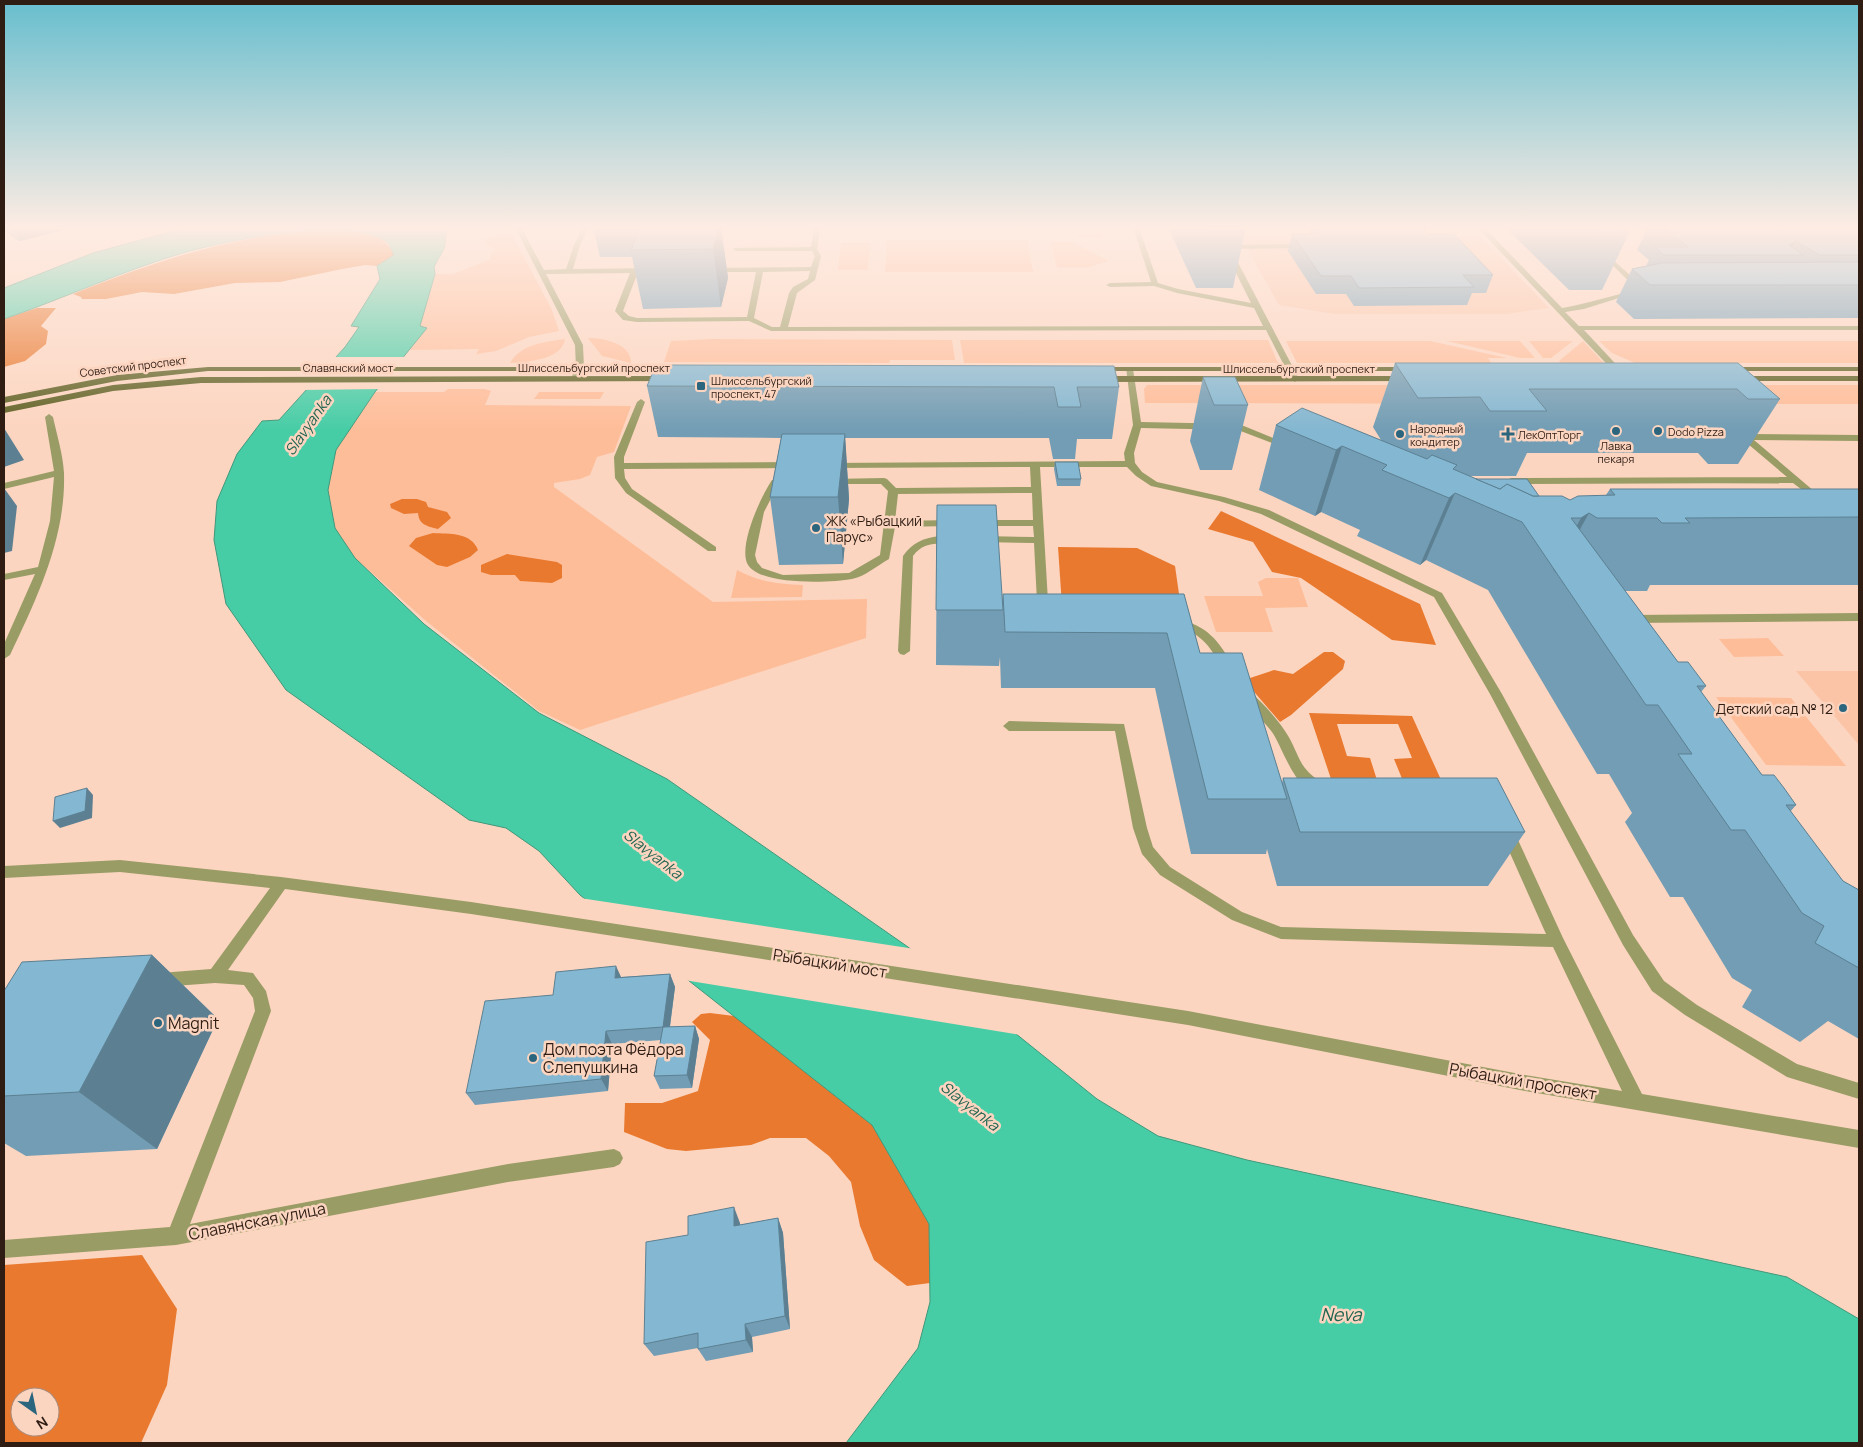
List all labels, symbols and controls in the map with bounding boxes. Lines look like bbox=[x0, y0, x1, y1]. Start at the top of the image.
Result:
street label: Советский проспект bbox=[79, 352, 188, 380]
street label: Славянский мост bbox=[303, 360, 394, 375]
street label: Шлиссельбургский проспект bbox=[518, 360, 670, 375]
street label: Шлиссельбургский проспект bbox=[1223, 361, 1375, 376]
place label: Шлиссельбургский проспект, 47 bbox=[711, 373, 812, 401]
marker: Шлиссельбургский проспект, 47 bbox=[695, 380, 707, 392]
water label: Slavyanka bbox=[280, 390, 337, 459]
place label: Народный кондитер bbox=[1410, 421, 1463, 449]
place label: Dodo Pizza bbox=[1668, 424, 1724, 439]
marker: Лавка пекаря bbox=[1610, 425, 1622, 437]
marker: Dodo Pizza bbox=[1652, 425, 1664, 437]
place label: ЛекОптТорг bbox=[1518, 427, 1581, 442]
marker: Народный кондитер bbox=[1394, 428, 1406, 440]
marker: ЛекОптТорг bbox=[1502, 428, 1514, 440]
place label: Лавка пекаря bbox=[1598, 438, 1634, 466]
place label: ЖК «Рыбацкий Парус» bbox=[826, 511, 922, 546]
marker: ЖК «Рыбацкий Парус» bbox=[810, 522, 822, 534]
place label: Детский сад № 12 bbox=[1716, 699, 1833, 718]
marker: Детский сад № 12 bbox=[1837, 702, 1849, 714]
water label: Slavyanka bbox=[619, 824, 687, 884]
street label: Рыбацкий мост bbox=[771, 943, 889, 983]
place label: Magnit bbox=[168, 1012, 219, 1034]
marker: Magnit bbox=[152, 1017, 164, 1029]
place label: Дом поэта Фёдора Слепушкина bbox=[543, 1038, 684, 1078]
marker: Дом поэта Фёдора Слепушкина bbox=[527, 1052, 539, 1064]
street label: Рыбацкий проспект bbox=[1448, 1057, 1598, 1105]
water label: Slavyanka bbox=[936, 1076, 1004, 1136]
street label: Славянская улица bbox=[187, 1197, 327, 1245]
water label: Neva bbox=[1320, 1302, 1363, 1326]
north arrow bbox=[10, 1387, 60, 1437]
text: N bbox=[33, 1413, 52, 1434]

